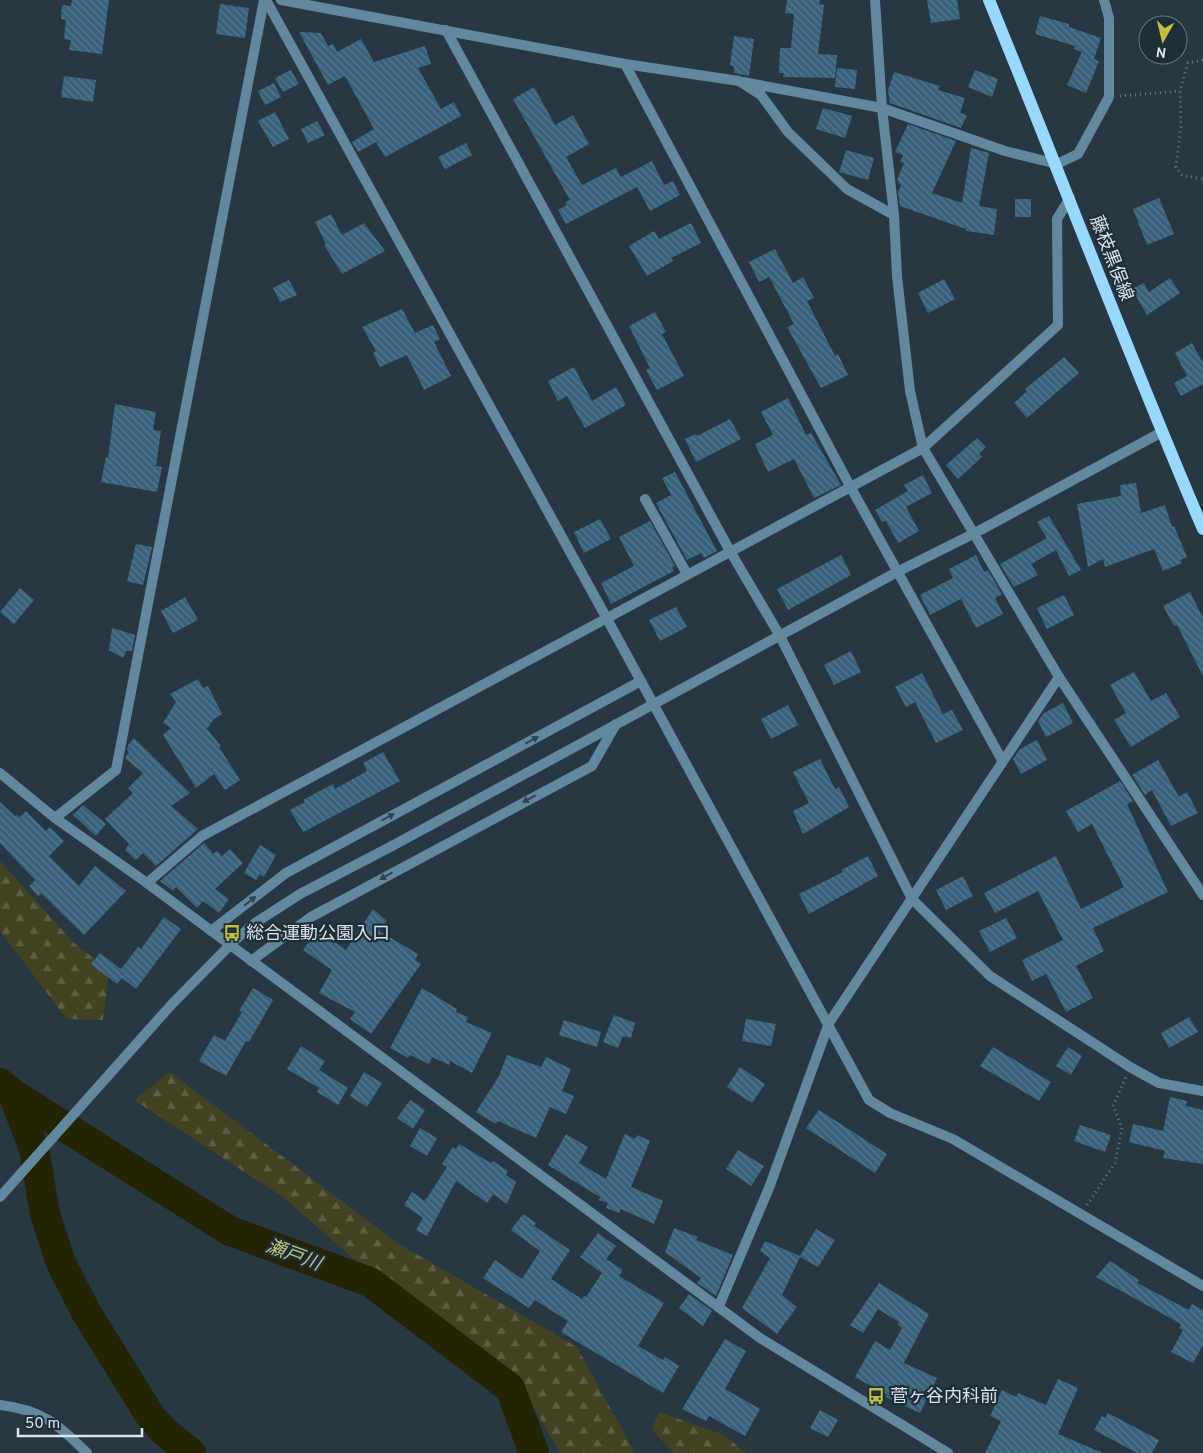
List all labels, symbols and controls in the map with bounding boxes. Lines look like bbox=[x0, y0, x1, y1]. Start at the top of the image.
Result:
north arrow bbox=[1138, 15, 1188, 65]
text: N bbox=[1155, 42, 1168, 61]
street label: 藤枝黒俣線 bbox=[1084, 212, 1137, 305]
one-way arrow bbox=[524, 736, 539, 744]
one-way arrow bbox=[522, 795, 537, 803]
one-way arrow bbox=[381, 813, 396, 821]
one-way arrow bbox=[379, 872, 393, 880]
one-way arrow bbox=[243, 896, 256, 907]
bus stop icon: 総合運動公園入口 bbox=[222, 923, 242, 943]
place label: 総合運動公園入口 bbox=[246, 923, 390, 946]
water label: 瀬戸川 bbox=[262, 1235, 326, 1278]
bus stop icon: 菅ヶ谷内科前 bbox=[866, 1386, 886, 1406]
place label: 菅ヶ谷内科前 bbox=[890, 1386, 998, 1409]
scale bar bbox=[18, 1406, 141, 1438]
text: 50 m bbox=[25, 1415, 60, 1434]

